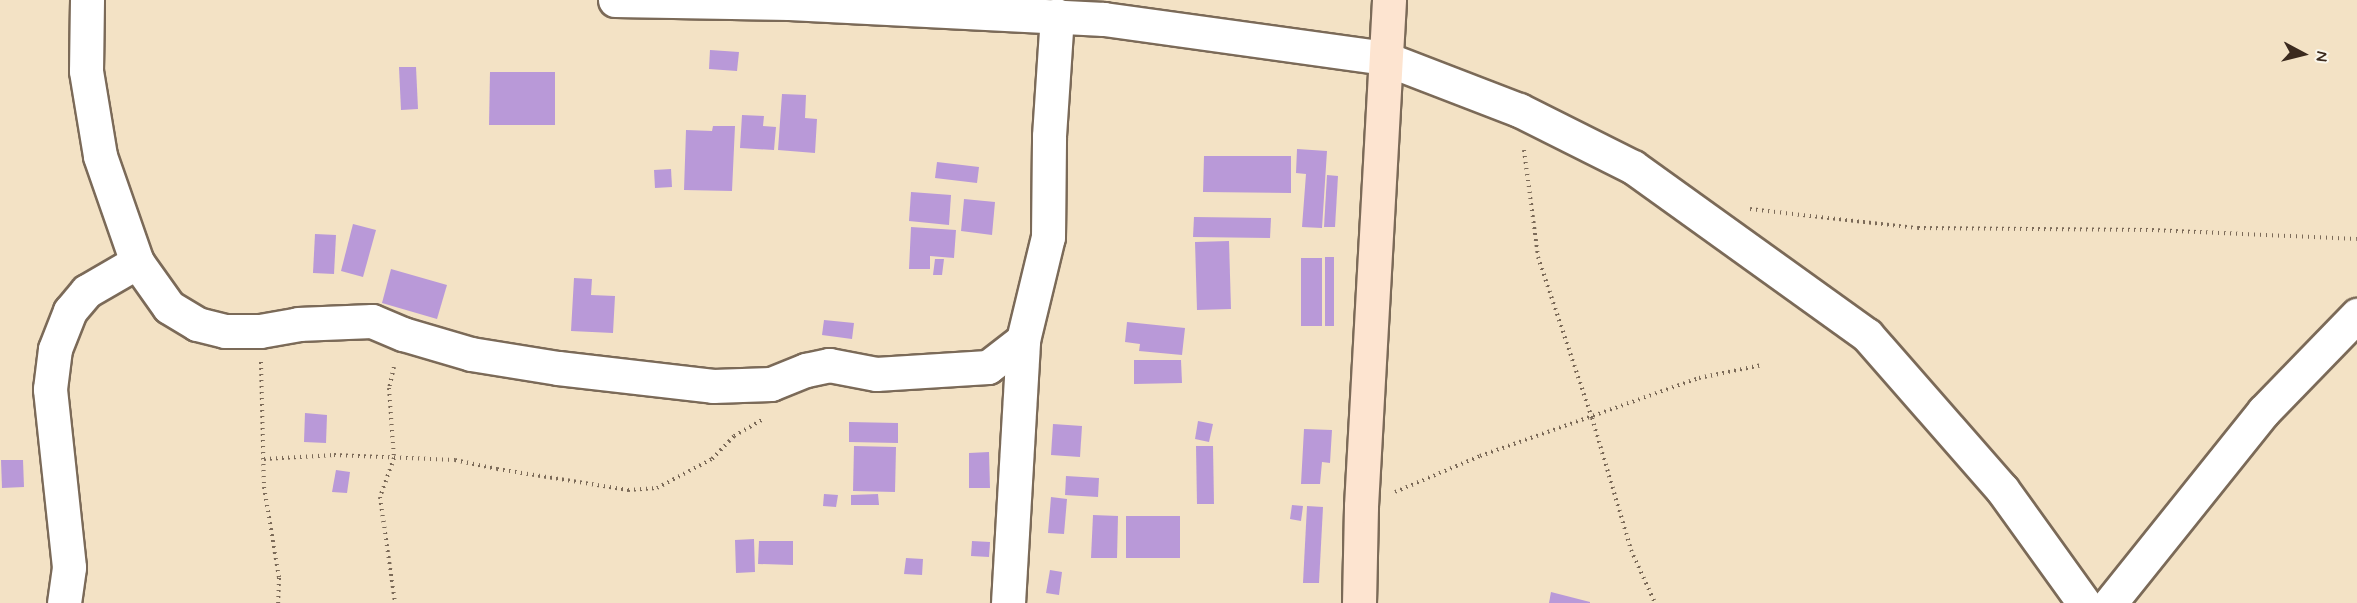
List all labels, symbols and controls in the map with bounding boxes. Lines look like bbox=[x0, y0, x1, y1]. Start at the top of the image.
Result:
north arrow bbox=[2273, 24, 2333, 84]
text: N bbox=[2310, 50, 2332, 63]

